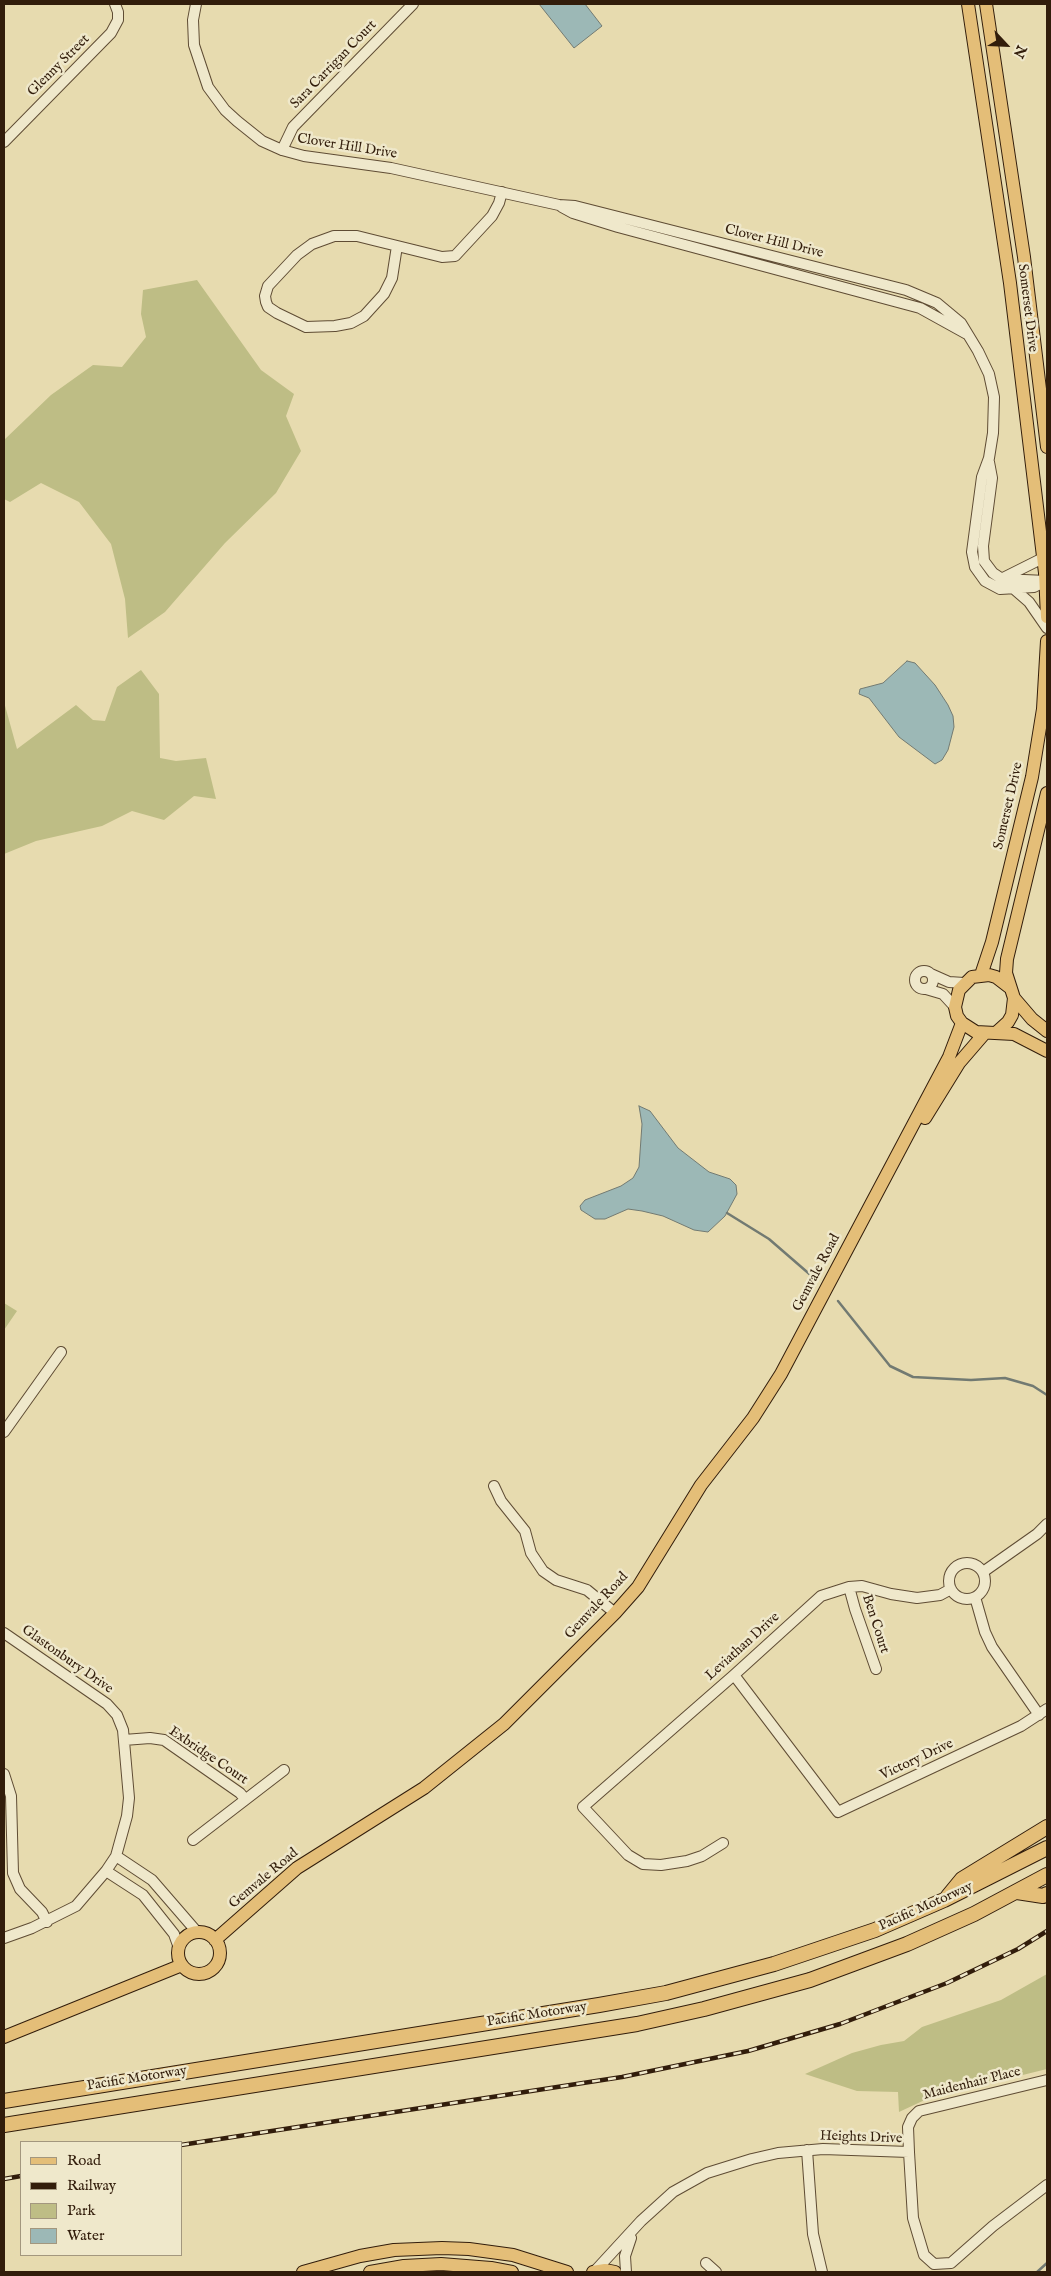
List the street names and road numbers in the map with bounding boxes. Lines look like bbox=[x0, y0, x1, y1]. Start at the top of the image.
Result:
street label: Sara Carrigan Court bbox=[288, 17, 380, 113]
street label: Glenny Street bbox=[24, 31, 94, 101]
street label: Clover Hill Drive bbox=[296, 131, 398, 163]
street label: Clover Hill Drive bbox=[723, 222, 825, 262]
street label: Somerset Drive bbox=[1013, 263, 1041, 353]
street label: Somerset Drive bbox=[991, 761, 1027, 851]
street label: Gemvale Road bbox=[790, 1231, 844, 1315]
street label: Gemvale Road bbox=[562, 1569, 632, 1643]
street label: Ben Court bbox=[858, 1592, 892, 1656]
street label: Leviathan Drive bbox=[702, 1609, 784, 1685]
street label: Glastonbury Drive bbox=[18, 1622, 116, 1698]
street label: Exbridge Court bbox=[165, 1723, 251, 1789]
street label: Victory Drive bbox=[878, 1736, 956, 1784]
street label: Gemvale Road bbox=[226, 1845, 302, 1913]
street label: Pacific Motorway bbox=[876, 1879, 976, 1935]
street label: Pacific Motorway bbox=[486, 1999, 588, 2031]
street label: Pacific Motorway bbox=[86, 2063, 188, 2095]
street label: Maidenhair Place bbox=[921, 2064, 1023, 2104]
street label: Heights Drive bbox=[820, 2128, 902, 2148]

